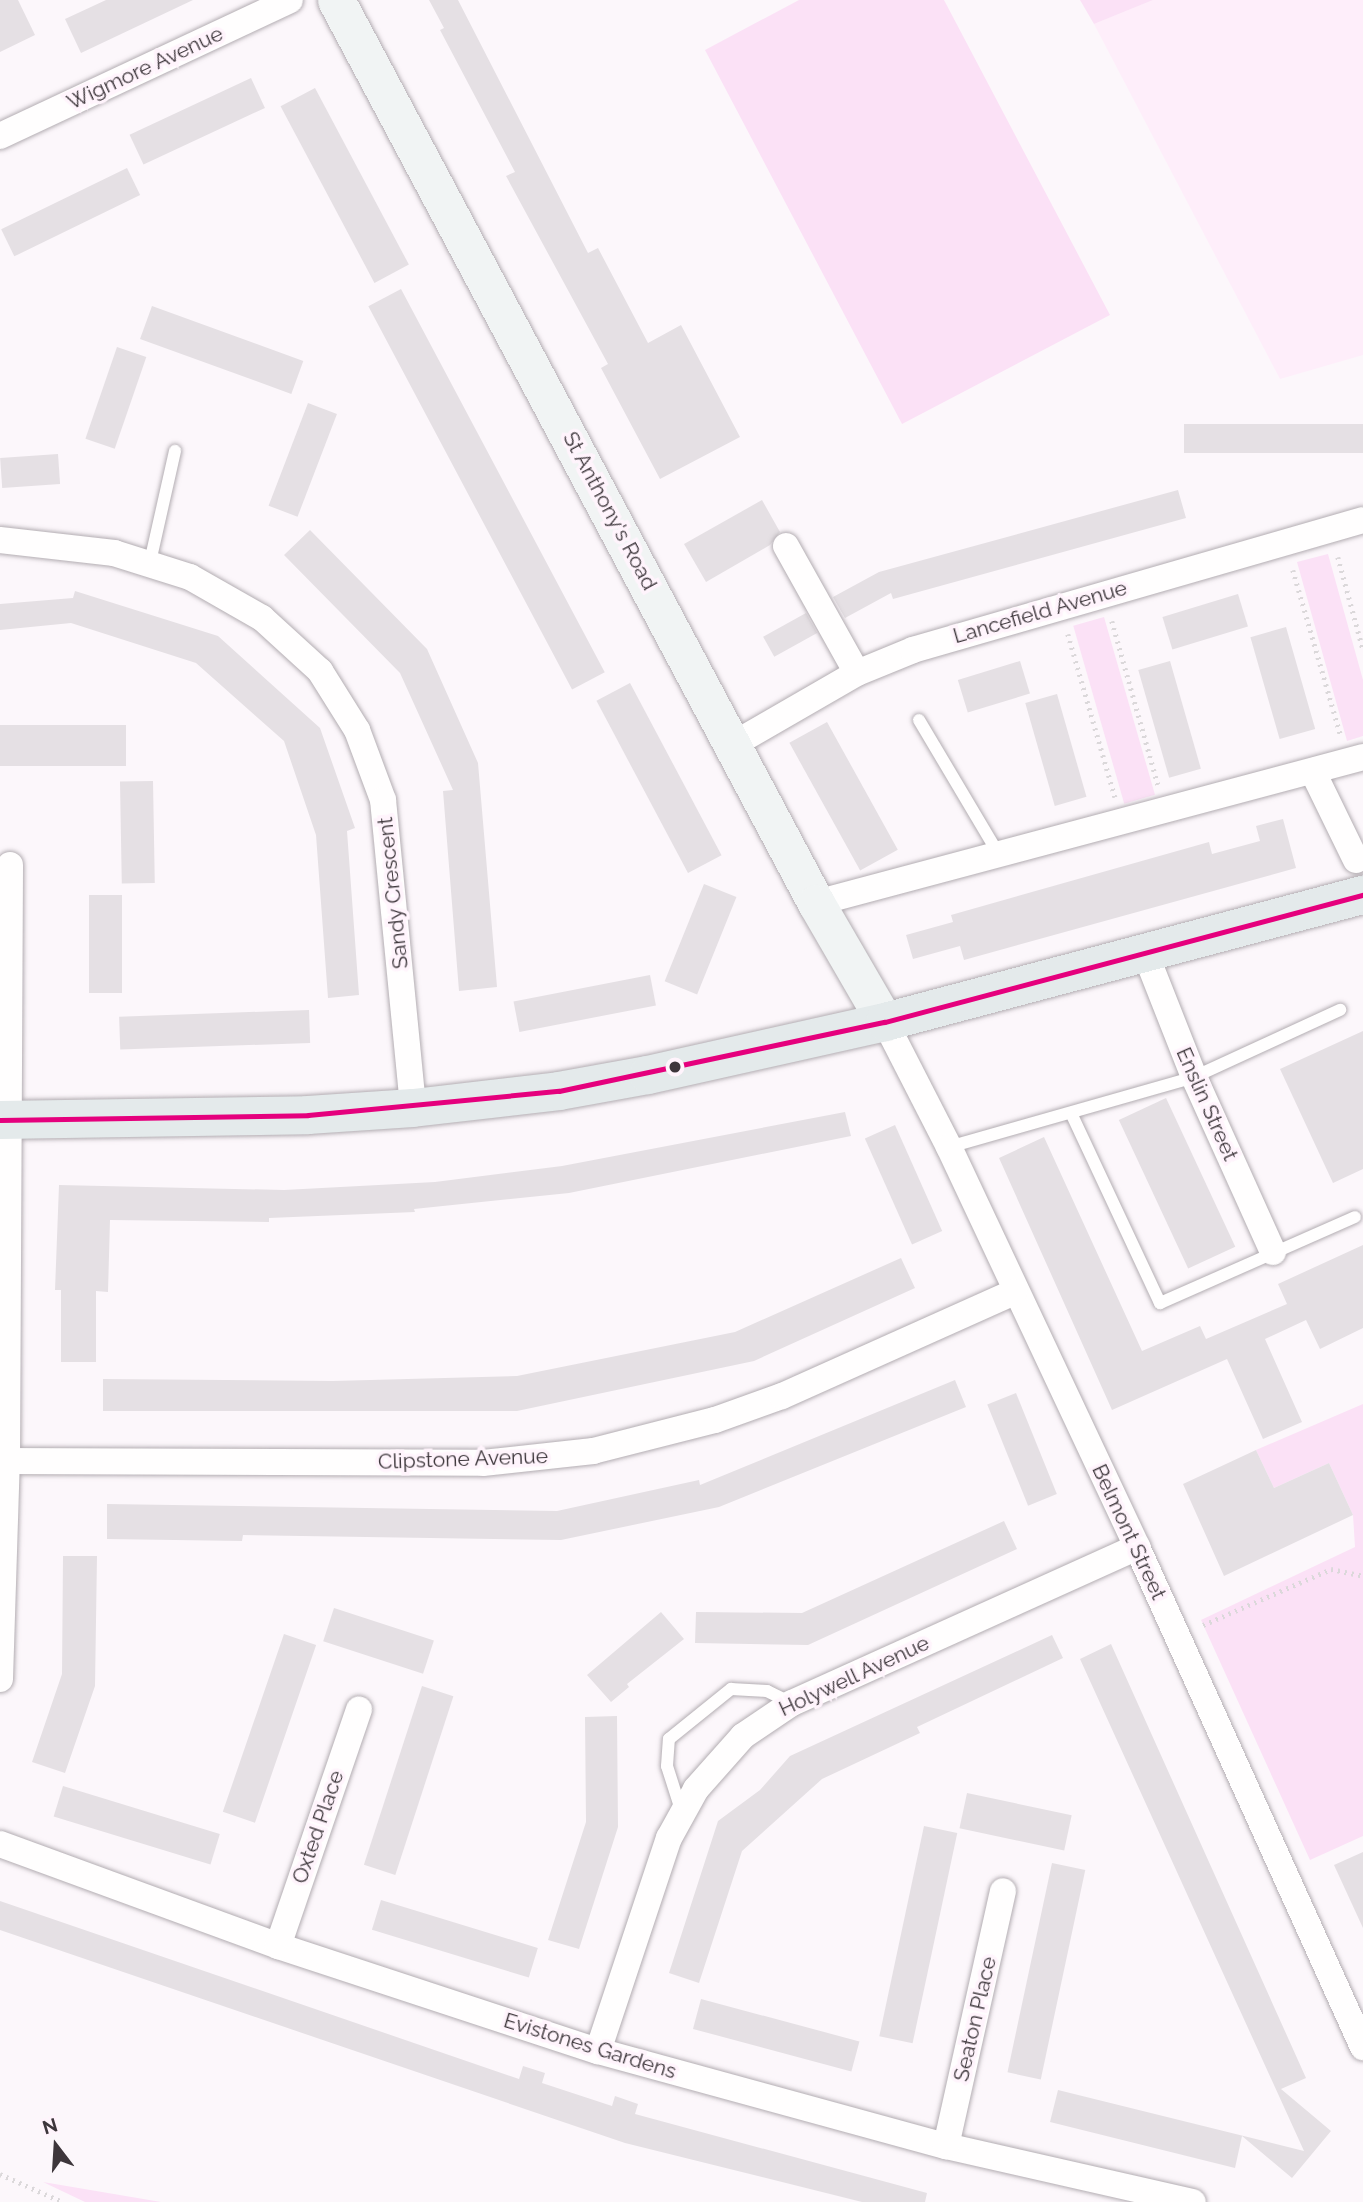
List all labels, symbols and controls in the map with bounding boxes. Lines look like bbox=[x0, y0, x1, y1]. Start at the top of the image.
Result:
street label: Wigmore Avenue bbox=[63, 21, 227, 115]
street label: St Anthony's Road bbox=[557, 427, 663, 595]
street label: Lancefield Avenue bbox=[950, 575, 1130, 649]
street label: Sandy Crescent bbox=[372, 816, 414, 970]
street label: Enslin Street bbox=[1171, 1044, 1243, 1164]
unlabelled marker bbox=[668, 1060, 682, 1074]
street label: Clipstone Avenue bbox=[377, 1443, 549, 1475]
street label: Belmont Street bbox=[1087, 1460, 1171, 1604]
street label: Holywell Avenue bbox=[774, 1630, 934, 1722]
street label: Oxted Place bbox=[287, 1767, 349, 1887]
street label: Seaton Place bbox=[948, 1954, 1002, 2084]
street label: Evistones Gardens bbox=[501, 2008, 679, 2084]
north arrow bbox=[21, 2111, 91, 2181]
text: N bbox=[40, 2113, 60, 2139]

